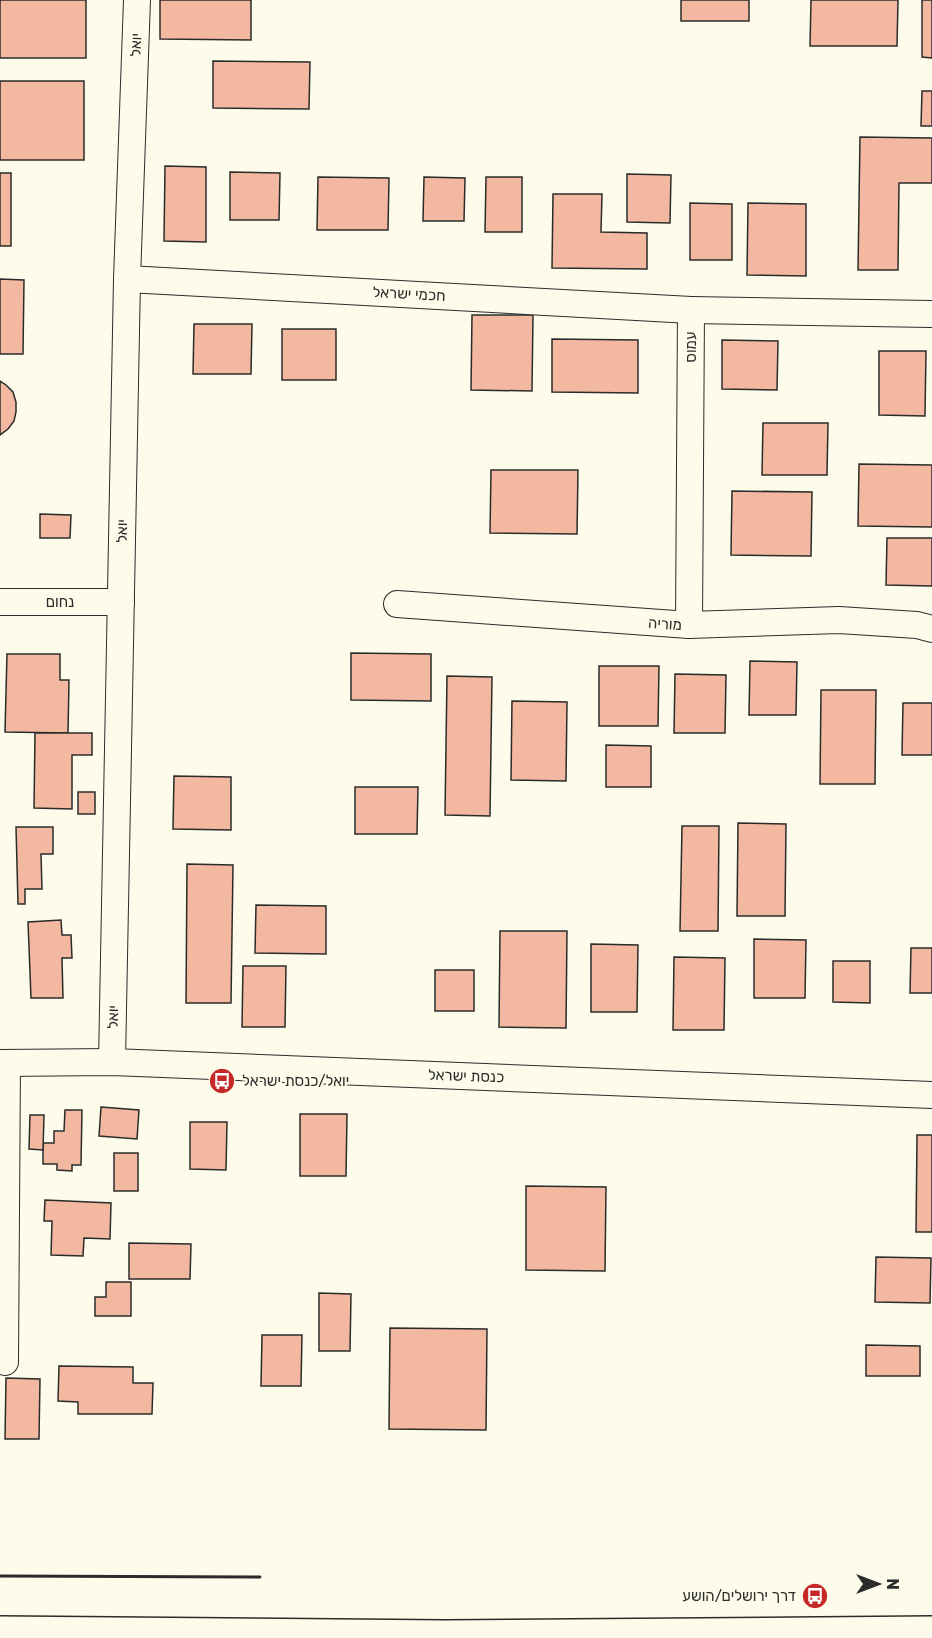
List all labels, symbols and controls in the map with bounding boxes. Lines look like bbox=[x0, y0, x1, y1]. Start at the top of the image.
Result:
street label: יואל bbox=[127, 33, 145, 57]
street label: חכמי ישראל bbox=[372, 283, 446, 305]
street label: עמוס bbox=[682, 331, 700, 363]
street label: יואל bbox=[113, 519, 131, 543]
street label: נחום bbox=[46, 593, 74, 611]
street label: מוריה bbox=[647, 614, 683, 634]
street label: יואל bbox=[104, 1005, 122, 1029]
bus stop icon: יואל/כנסת ישראל bbox=[207, 1066, 237, 1096]
street label: כנסת ישראל bbox=[427, 1066, 505, 1086]
place label: יואל/כנסת ישראל bbox=[242, 1072, 349, 1090]
north arrow bbox=[848, 1554, 908, 1614]
text: N bbox=[883, 1578, 902, 1590]
bus stop icon: דרך ירושלים/הושע bbox=[800, 1581, 830, 1611]
place label: דרך ירושלים/הושע bbox=[682, 1587, 796, 1605]

